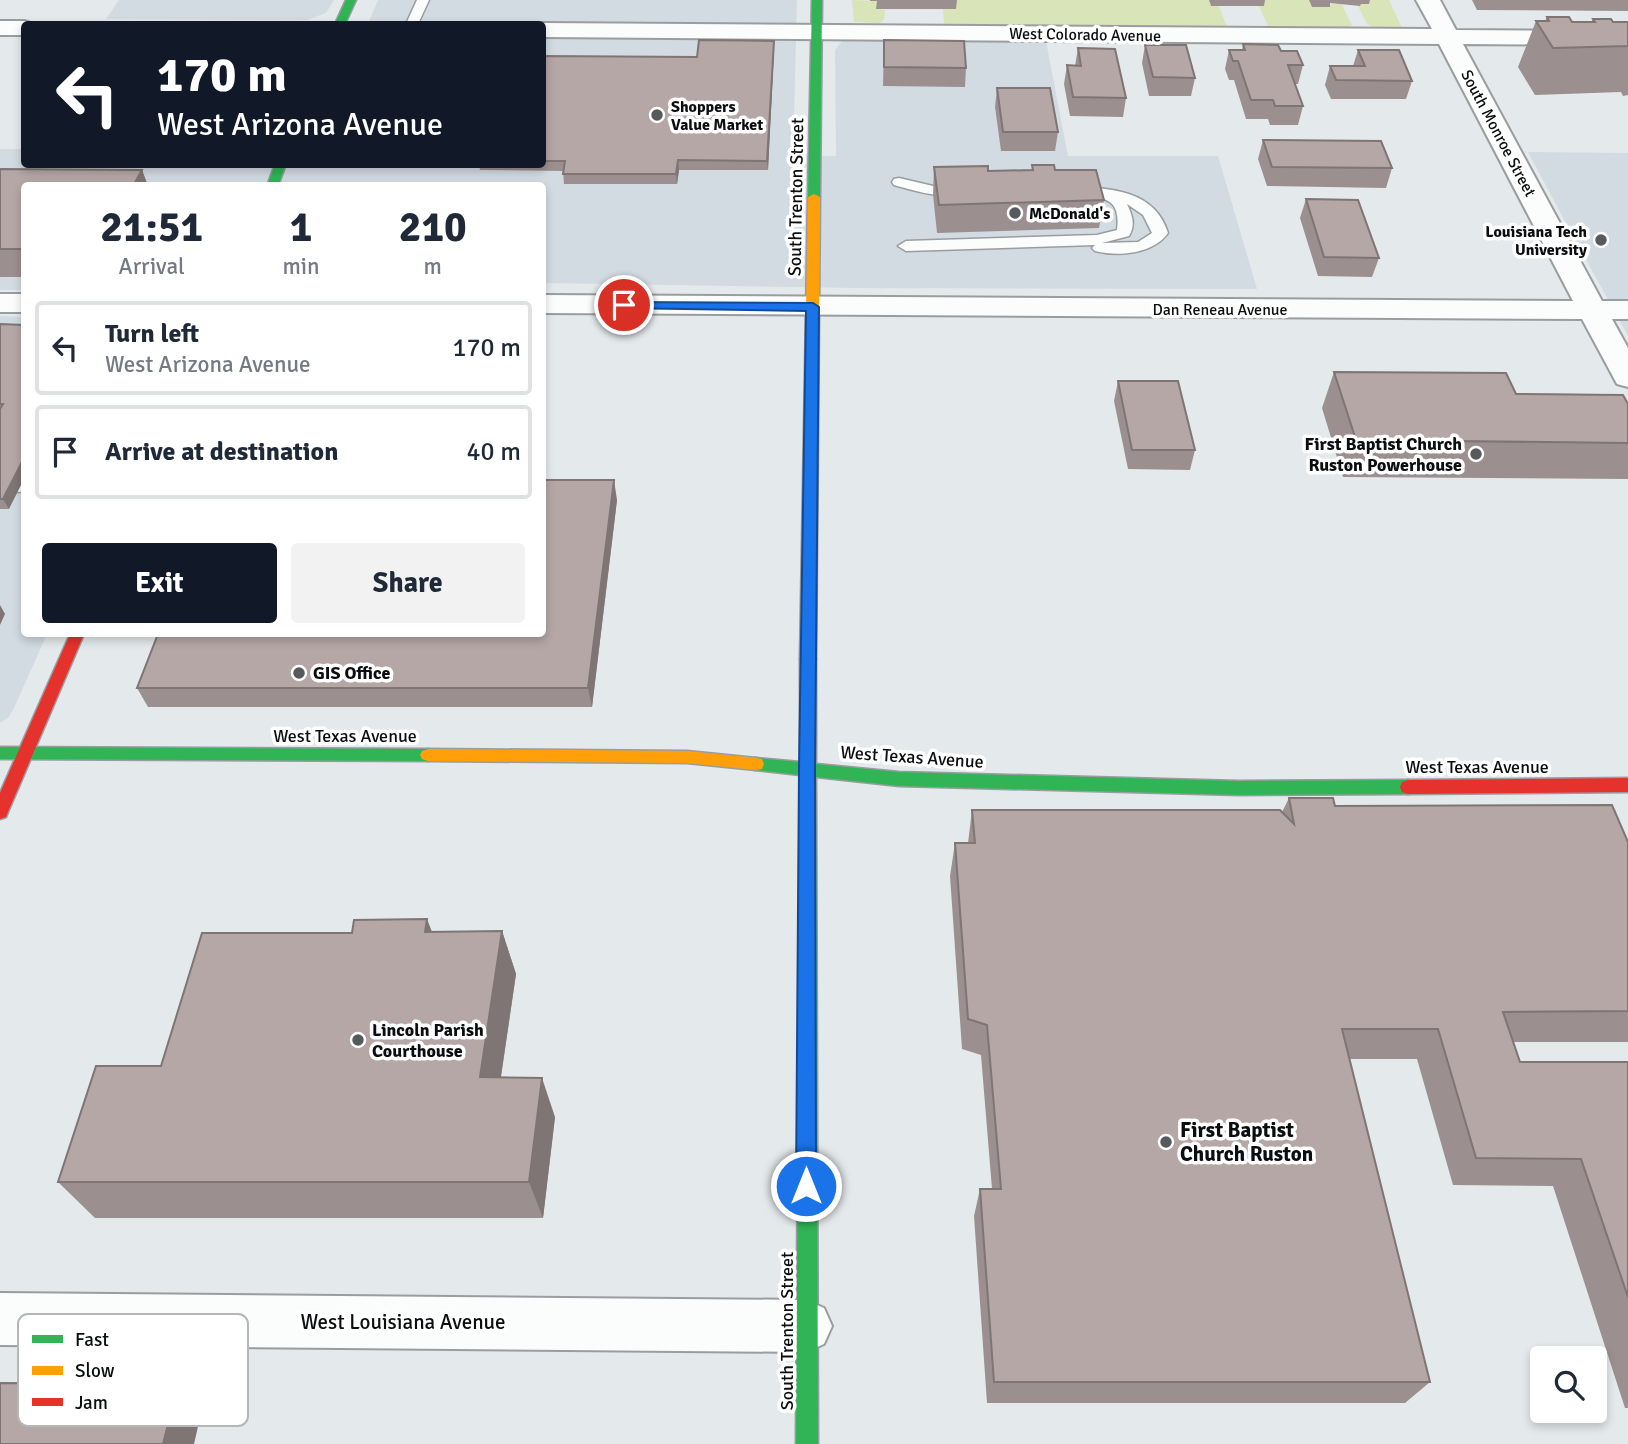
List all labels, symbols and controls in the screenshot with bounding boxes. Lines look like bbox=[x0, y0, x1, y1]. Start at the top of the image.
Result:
street label: West Colorado Avenue bbox=[1009, 24, 1161, 46]
text: 170 m bbox=[157, 45, 287, 105]
icon: left bbox=[42, 49, 133, 140]
street label: South Monroe Street bbox=[1456, 67, 1540, 201]
place label: Shoppers Value Market bbox=[671, 97, 763, 135]
text: West Arizona Avenue bbox=[157, 105, 443, 144]
marker: Shoppers Value Market bbox=[649, 107, 665, 123]
street label: South Trenton Street bbox=[784, 118, 808, 276]
text: 21:51 bbox=[100, 202, 203, 253]
text: 1 bbox=[290, 202, 312, 253]
text: 210 bbox=[399, 202, 467, 253]
place label: McDonald's bbox=[1029, 204, 1110, 224]
marker: McDonald's bbox=[1007, 205, 1023, 221]
place label: Louisiana Tech University bbox=[1485, 222, 1587, 260]
marker: Louisiana Tech University bbox=[1593, 232, 1609, 248]
text: Arrival bbox=[119, 252, 185, 281]
text: min bbox=[282, 252, 320, 281]
text: m bbox=[424, 252, 442, 281]
pin bbox=[594, 275, 654, 335]
icon: arrive bbox=[605, 286, 643, 324]
street label: Dan Reneau Avenue bbox=[1152, 300, 1288, 320]
text: Turn left bbox=[105, 318, 199, 350]
icon: left bbox=[46, 329, 84, 367]
text: 170 m bbox=[452, 332, 521, 364]
text: West Arizona Avenue bbox=[105, 350, 311, 379]
icon: arrive bbox=[46, 433, 84, 471]
place label: First Baptist Church Ruston Powerhouse bbox=[1305, 433, 1462, 476]
text: Arrive at destination bbox=[105, 436, 338, 468]
text: 40 m bbox=[466, 436, 521, 468]
marker: First Baptist Church Ruston Powerhouse bbox=[1468, 446, 1484, 462]
button: Exit bbox=[42, 543, 277, 623]
button: Share bbox=[291, 543, 525, 623]
place label: GIS Office bbox=[313, 662, 390, 684]
marker: GIS Office bbox=[291, 665, 307, 681]
street label: West Texas Avenue bbox=[273, 725, 417, 747]
street label: West Texas Avenue bbox=[840, 741, 984, 773]
street label: West Texas Avenue bbox=[1405, 756, 1549, 778]
place label: Lincoln Parish Courthouse bbox=[372, 1019, 484, 1062]
marker: Lincoln Parish Courthouse bbox=[350, 1032, 366, 1048]
place label: First Baptist Church Ruston bbox=[1180, 1117, 1313, 1167]
marker: First Baptist Church Ruston bbox=[1158, 1134, 1174, 1150]
position arrow bbox=[769, 1149, 843, 1223]
street label: South Trenton Street bbox=[776, 1252, 798, 1410]
street label: West Louisiana Avenue bbox=[300, 1309, 506, 1335]
legend bbox=[18, 1314, 248, 1426]
text: Fast bbox=[75, 1328, 109, 1352]
map controls bbox=[1530, 1346, 1607, 1423]
button: search bbox=[1530, 1346, 1607, 1423]
text: Slow bbox=[75, 1359, 115, 1383]
text: Jam bbox=[75, 1391, 108, 1415]

